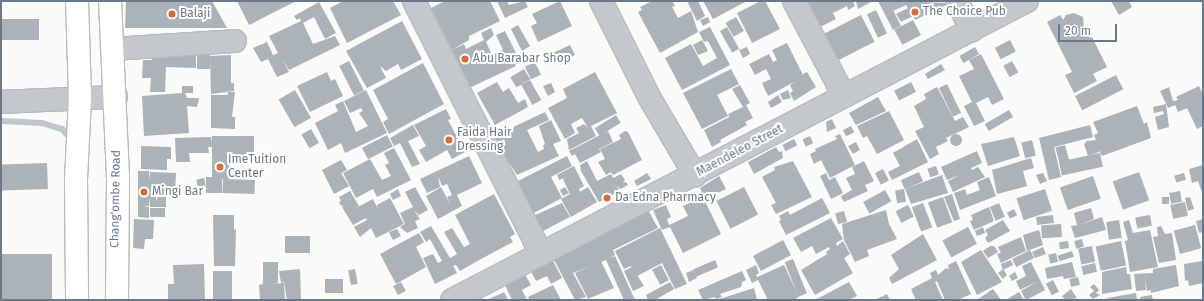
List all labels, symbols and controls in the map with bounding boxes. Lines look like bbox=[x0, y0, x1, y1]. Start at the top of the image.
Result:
place label: The Choice Pub bbox=[923, 5, 1006, 19]
place label: Balaji bbox=[180, 7, 210, 21]
marker: The Choice Pub bbox=[910, 7, 920, 17]
marker: Balaji bbox=[167, 9, 177, 19]
scale bar bbox=[1060, 16, 1119, 42]
text: 20 m bbox=[1065, 24, 1091, 38]
place label: Abu Barabar Shop bbox=[473, 52, 571, 66]
marker: Abu Barabar Shop bbox=[460, 54, 470, 64]
street label: Maendeleo Street bbox=[694, 122, 786, 180]
place label: Faida Hair Dressing bbox=[457, 126, 512, 154]
marker: Faida Hair Dressing bbox=[444, 135, 454, 145]
street label: Chang'ombe Road bbox=[108, 150, 124, 248]
place label: ImeTuition Center bbox=[228, 153, 286, 181]
marker: ImeTuition Center bbox=[215, 162, 225, 172]
place label: Mingi Bar bbox=[152, 185, 203, 199]
marker: Mingi Bar bbox=[139, 187, 149, 197]
place label: Da Edna Pharmacy bbox=[615, 191, 716, 205]
marker: Da Edna Pharmacy bbox=[602, 193, 612, 203]

